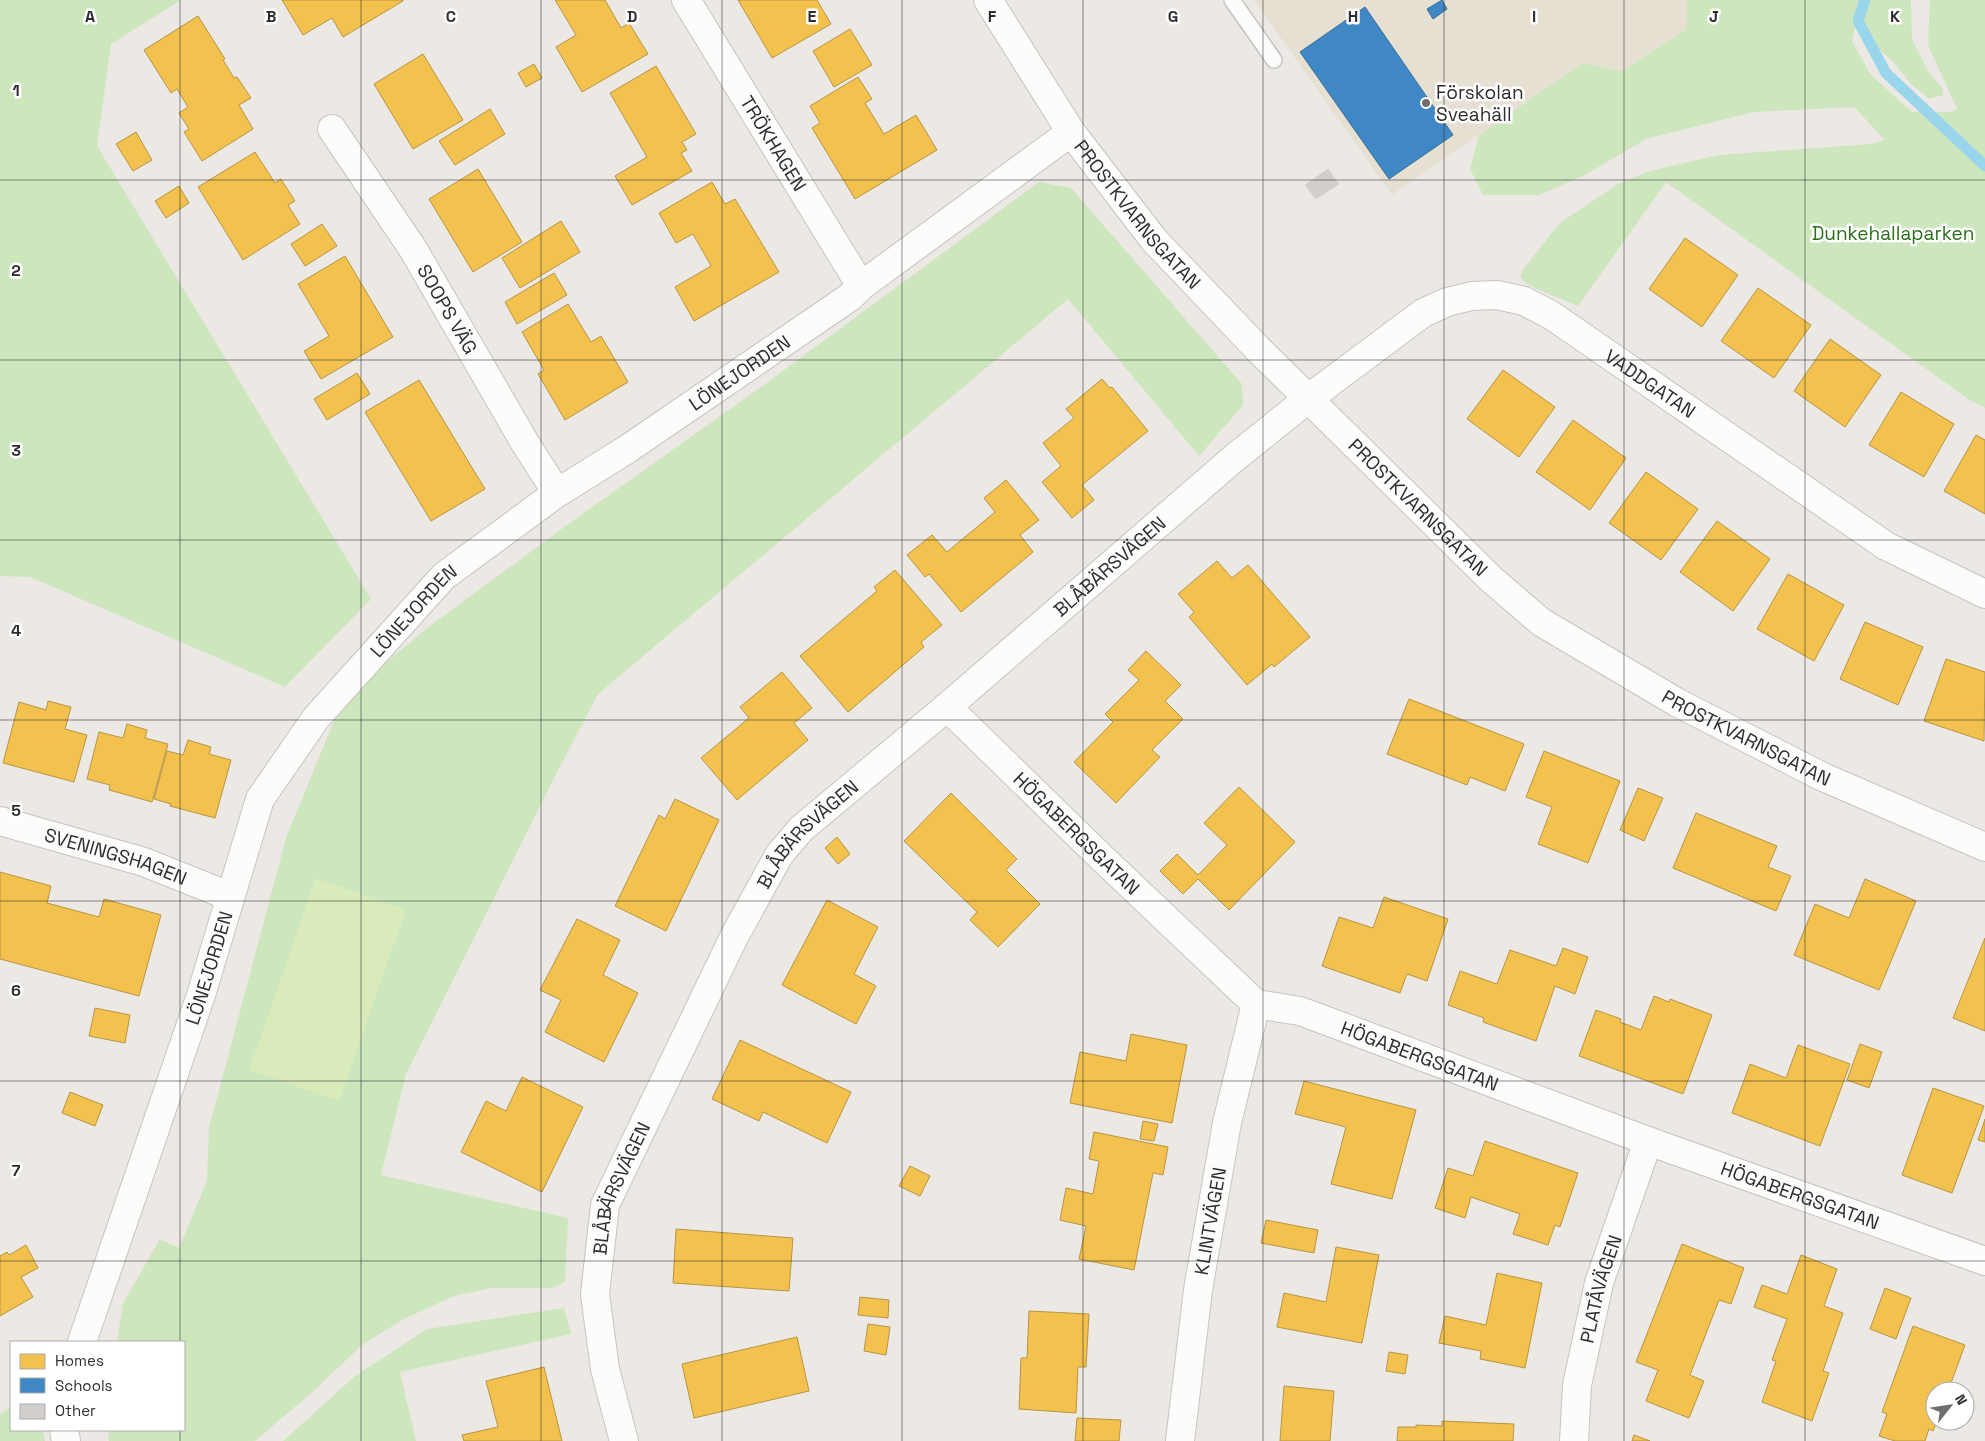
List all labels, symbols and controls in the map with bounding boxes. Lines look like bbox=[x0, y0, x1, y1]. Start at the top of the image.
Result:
text: A bbox=[85, 6, 95, 27]
text: B bbox=[266, 6, 276, 27]
text: C bbox=[446, 6, 456, 27]
text: D bbox=[627, 6, 637, 27]
text: E bbox=[808, 6, 817, 27]
text: F bbox=[988, 6, 997, 27]
text: G bbox=[1168, 6, 1178, 27]
text: H bbox=[1348, 6, 1358, 27]
text: I bbox=[1532, 6, 1536, 27]
text: J bbox=[1709, 6, 1719, 27]
text: K bbox=[1890, 6, 1900, 27]
text: 1 bbox=[12, 80, 20, 101]
place label: Förskolan Sveahäll bbox=[1436, 80, 1524, 127]
street label: TRÖKHAGEN bbox=[735, 91, 812, 196]
marker: Förskolan Sveahäll bbox=[1420, 97, 1432, 109]
street label: PROSTKVARNSGATAN bbox=[1069, 135, 1206, 295]
park label: Dunkehallaparken bbox=[1812, 221, 1974, 246]
text: 2 bbox=[11, 260, 21, 281]
street label: SOOPS VÄG bbox=[411, 260, 483, 359]
street label: LÖNEJORDEN bbox=[684, 329, 795, 416]
street label: VADDGATAN bbox=[1600, 344, 1700, 424]
street label: PROSTKVARNSGATAN bbox=[1343, 433, 1493, 582]
text: 3 bbox=[11, 440, 21, 461]
street label: BLÅBÄRSVÄGEN bbox=[1048, 511, 1171, 622]
street label: LÖNEJORDEN bbox=[365, 559, 462, 663]
text: 4 bbox=[11, 620, 21, 641]
street label: PROSTKVARNSGATAN bbox=[1657, 684, 1834, 792]
street label: HÖGABERGSGATAN bbox=[1008, 767, 1145, 900]
street label: BLÅBÄRSVÄGEN bbox=[751, 774, 864, 893]
text: 5 bbox=[11, 800, 21, 821]
street label: SVENINGSHAGEN bbox=[42, 822, 191, 891]
street label: LÖNEJORDEN bbox=[180, 908, 239, 1028]
text: 6 bbox=[11, 980, 21, 1001]
street label: HÖGABERGSGATAN bbox=[1337, 1015, 1502, 1097]
street label: BLÅBÄRSVÄGEN bbox=[587, 1118, 656, 1256]
street label: HÖGABERGSGATAN bbox=[1717, 1156, 1883, 1235]
text: 7 bbox=[12, 1160, 21, 1181]
street label: KLINTVÄGEN bbox=[1189, 1165, 1232, 1277]
street label: PLATÅVÄGEN bbox=[1574, 1232, 1628, 1346]
legend bbox=[10, 1341, 185, 1431]
text: Homes bbox=[55, 1351, 104, 1370]
text: Schools bbox=[55, 1376, 113, 1395]
north arrow bbox=[1925, 1381, 1975, 1431]
text: N bbox=[1951, 1391, 1971, 1408]
text: Other bbox=[55, 1401, 96, 1420]

